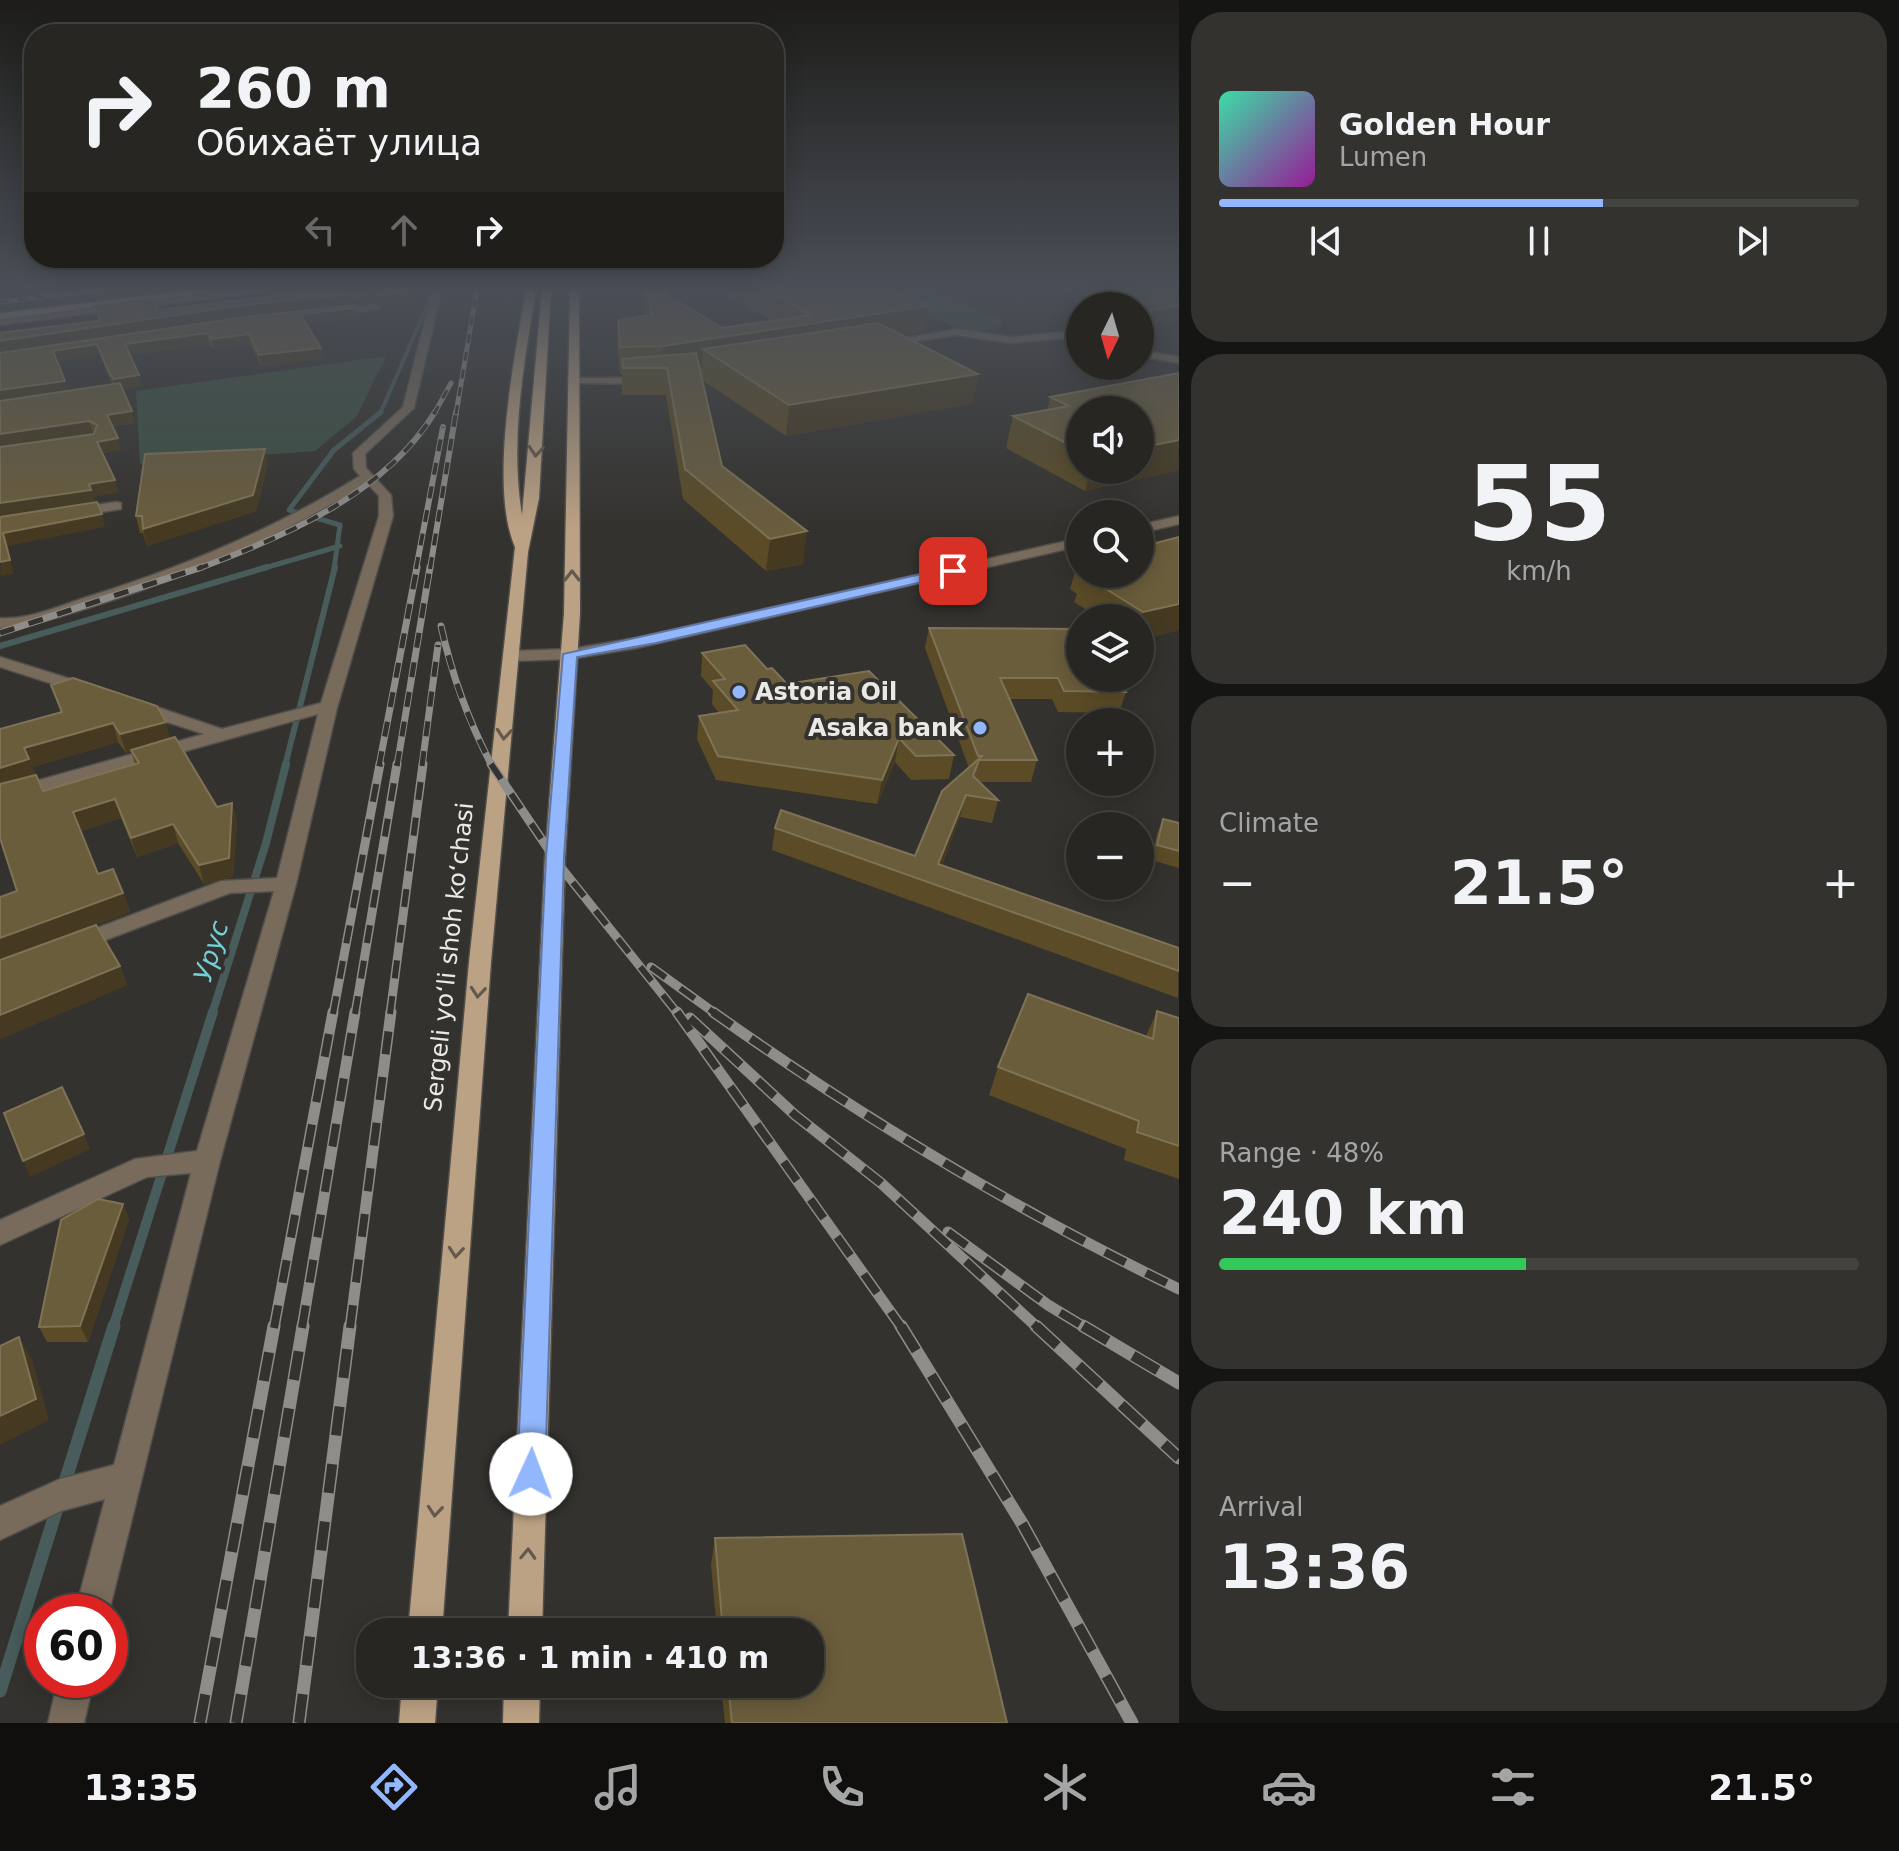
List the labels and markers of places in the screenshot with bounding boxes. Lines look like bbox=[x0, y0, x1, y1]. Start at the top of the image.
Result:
pin bbox=[919, 537, 987, 605]
place label: Astoria Oil bbox=[755, 678, 897, 706]
marker: Astoria Oil bbox=[730, 683, 748, 701]
place label: Asaka bank bbox=[808, 714, 965, 742]
marker: Asaka bank bbox=[971, 719, 989, 737]

